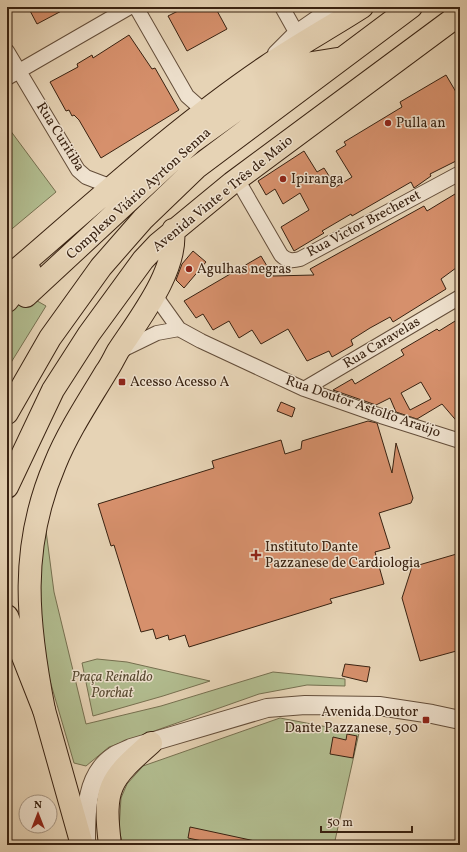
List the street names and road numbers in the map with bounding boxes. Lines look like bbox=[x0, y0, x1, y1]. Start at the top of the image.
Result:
street label: Rua Curitiba bbox=[31, 99, 89, 175]
street label: Complexo Viário Ayrton Senna bbox=[62, 124, 216, 264]
street label: Avenida Vinte e Três de Maio bbox=[149, 131, 297, 257]
street label: Rua Victor Brecheret bbox=[304, 186, 424, 262]
street label: Rua Caravelas bbox=[340, 312, 424, 374]
street label: Rua Doutor Astolfo Araújo bbox=[283, 372, 443, 442]

